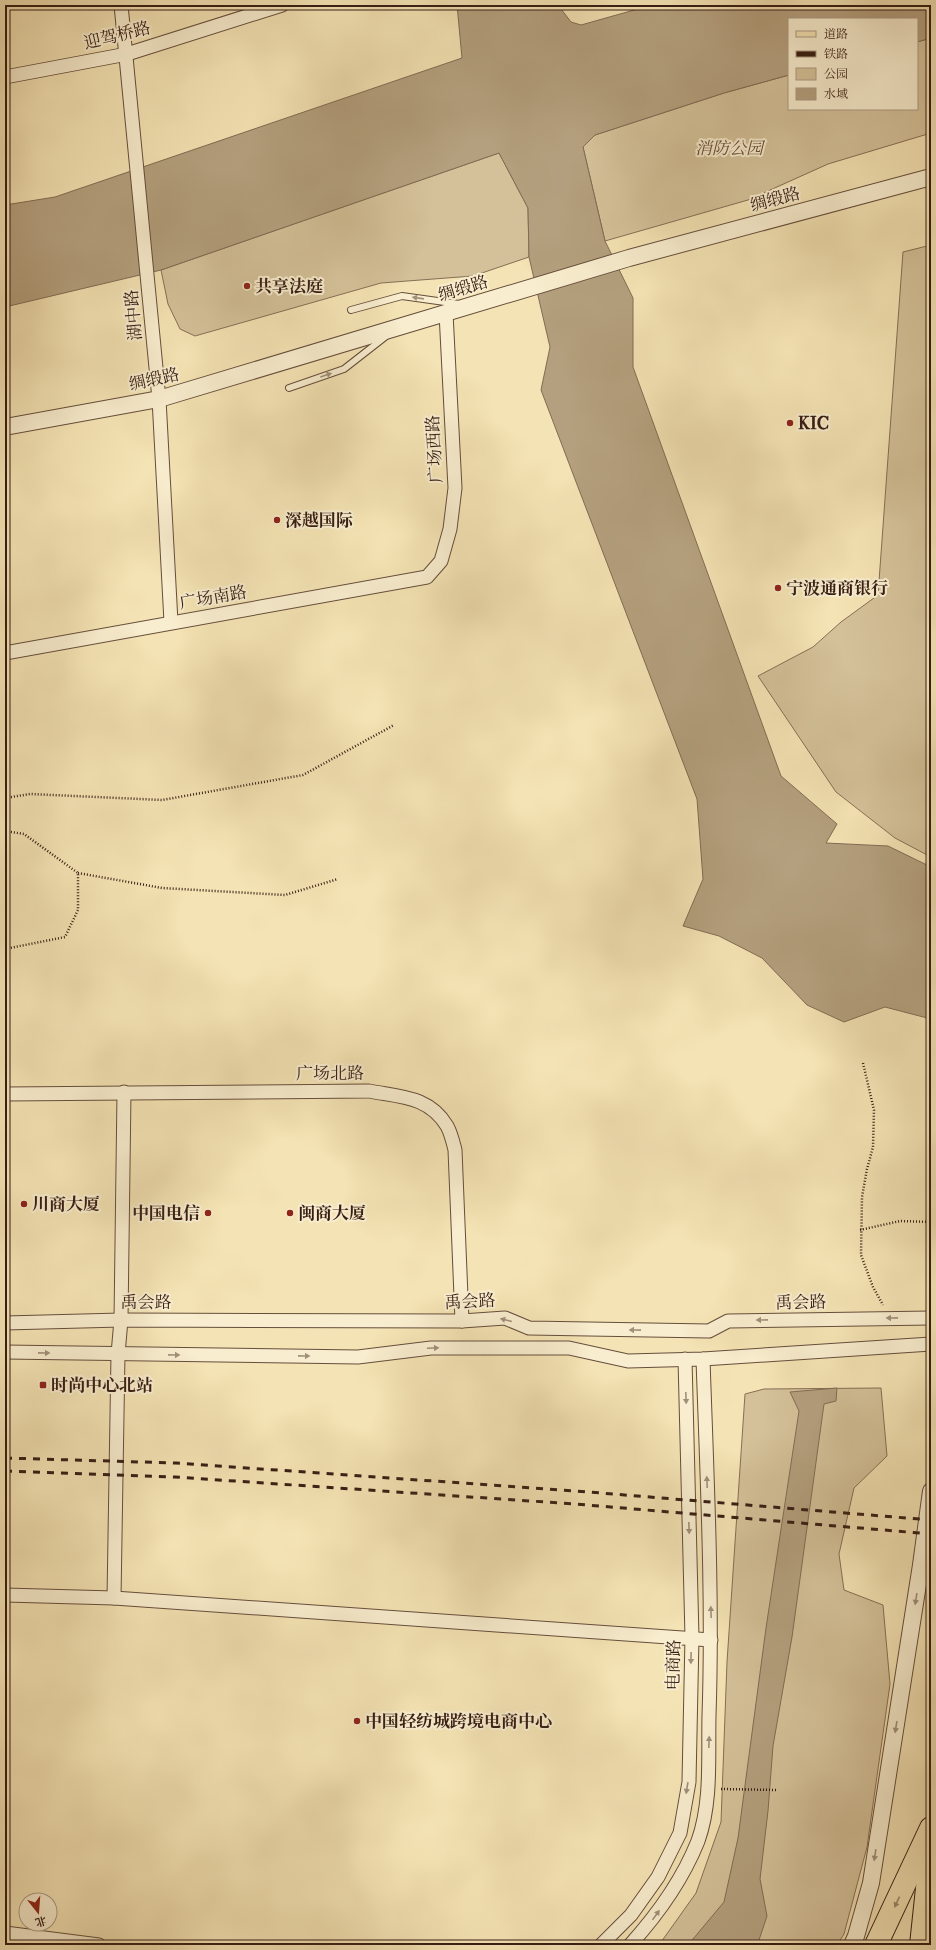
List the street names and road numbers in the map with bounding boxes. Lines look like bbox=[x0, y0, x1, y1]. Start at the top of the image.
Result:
street label: 迎驾桥路 bbox=[82, 17, 153, 54]
street label: 绸缎路 bbox=[748, 183, 802, 216]
street label: 绸缎路 bbox=[436, 271, 491, 306]
street label: 湖中路 bbox=[121, 289, 146, 341]
street label: 绸缎路 bbox=[127, 364, 181, 395]
street label: 广场西路 bbox=[422, 414, 447, 483]
street label: 广场南路 bbox=[178, 581, 248, 614]
street label: 广场北路 bbox=[296, 1063, 364, 1084]
street label: 禹会路 bbox=[444, 1290, 496, 1313]
street label: 禹会路 bbox=[121, 1292, 172, 1313]
street label: 禹会路 bbox=[775, 1292, 827, 1313]
street label: 电商路 bbox=[663, 1639, 684, 1691]

